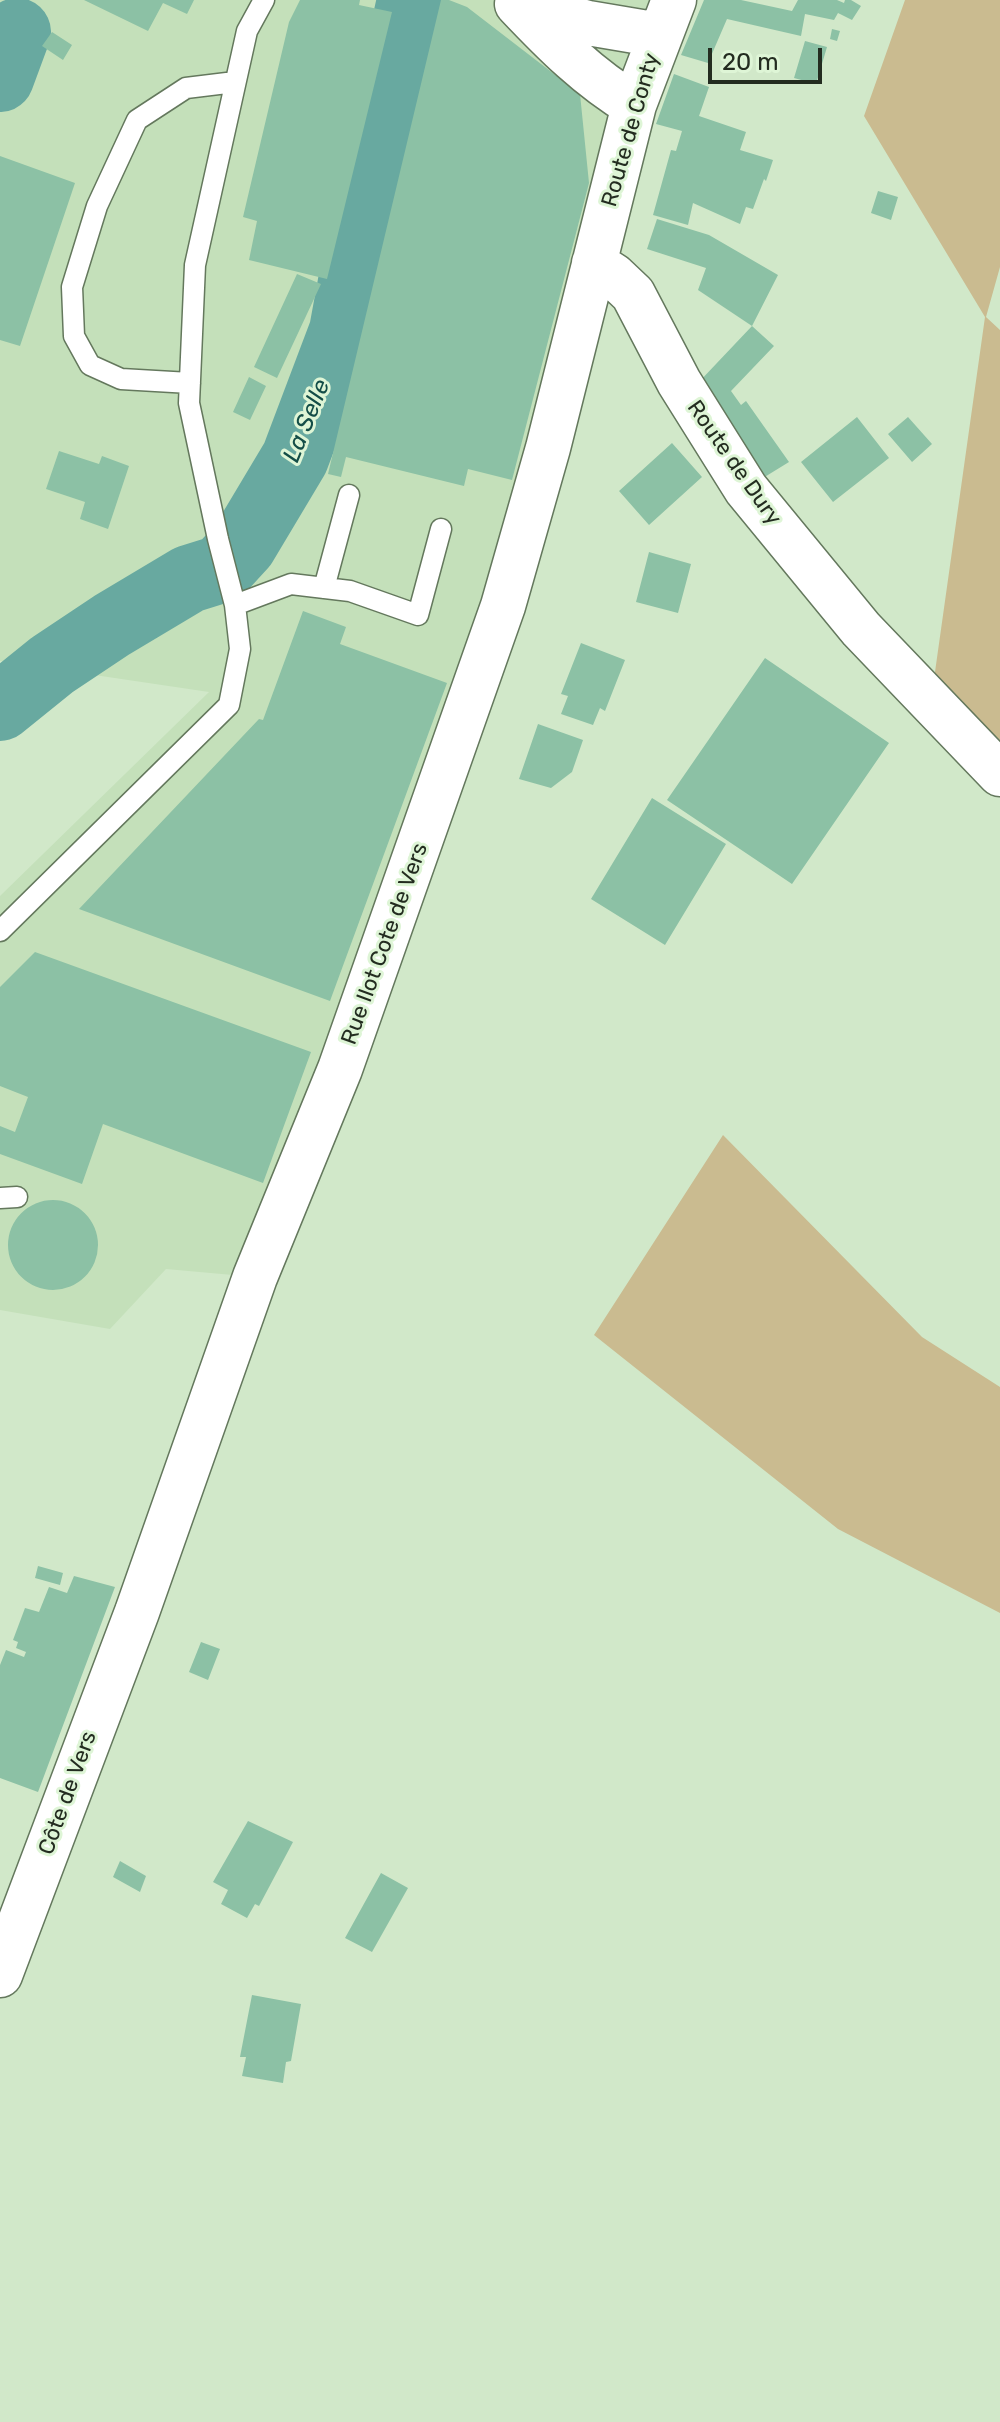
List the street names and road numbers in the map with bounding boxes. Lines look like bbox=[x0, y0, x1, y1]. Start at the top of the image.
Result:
street label: Route de Conty bbox=[596, 50, 666, 210]
street label: Route de Dury bbox=[681, 396, 787, 530]
street label: Rue Ilot Cote de Vers bbox=[336, 840, 434, 1048]
street label: Côte de Vers bbox=[33, 1728, 103, 1858]

